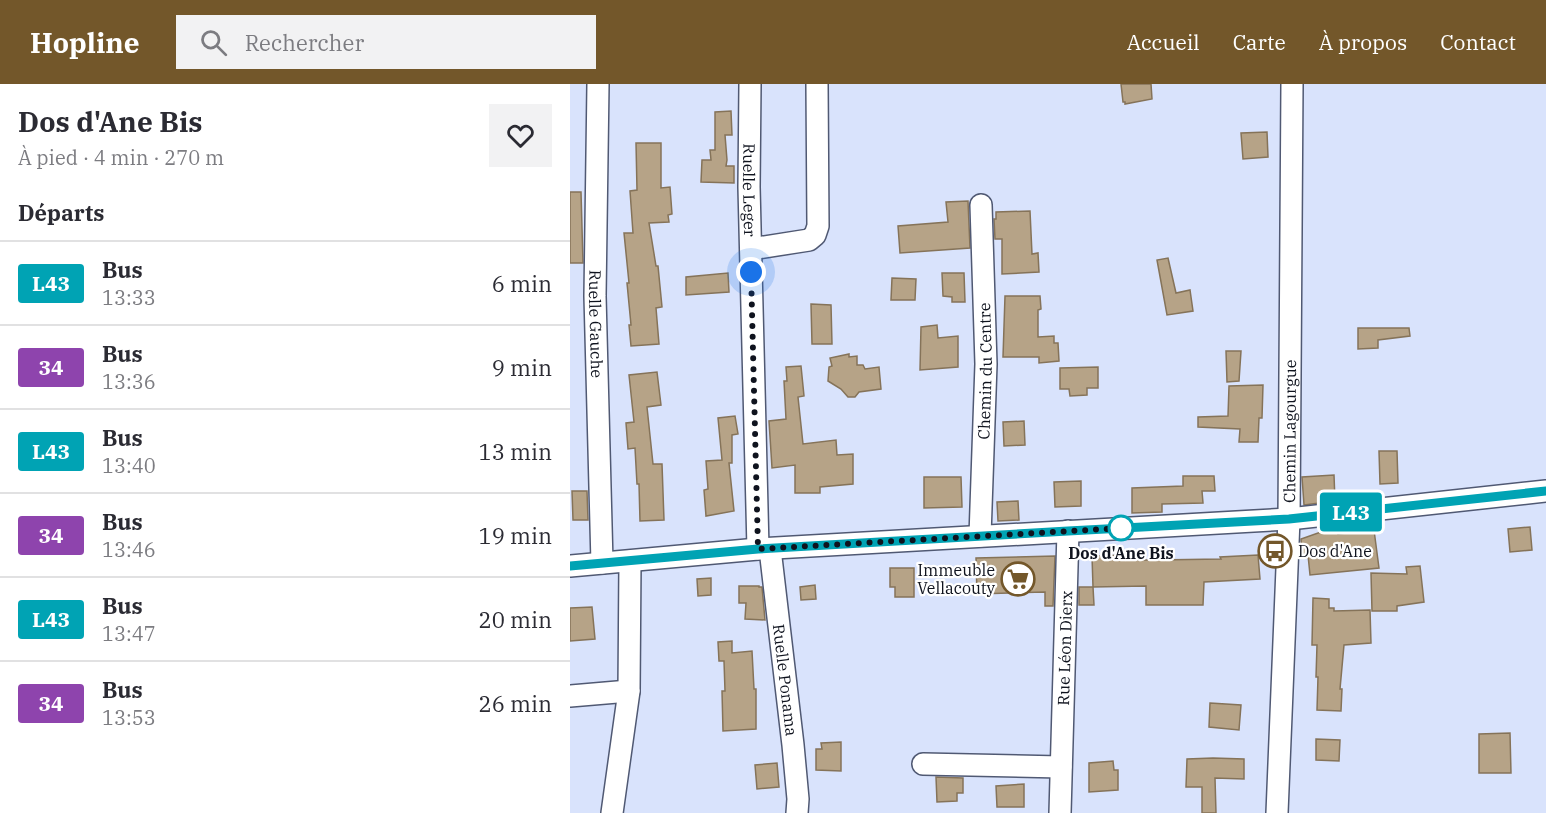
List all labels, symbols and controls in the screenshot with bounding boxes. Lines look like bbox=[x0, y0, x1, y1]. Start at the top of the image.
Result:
search box bbox=[176, 15, 596, 69]
text: Hopline bbox=[30, 24, 140, 61]
icon: search bbox=[197, 26, 230, 59]
text: Rechercher bbox=[245, 28, 364, 57]
text: Accueil bbox=[1127, 28, 1200, 56]
text: Carte bbox=[1233, 28, 1286, 56]
text: À propos bbox=[1319, 28, 1407, 56]
text: Contact bbox=[1440, 28, 1516, 56]
text: Dos d'Ane Bis bbox=[18, 103, 203, 140]
button: heart bbox=[489, 104, 552, 167]
street label: Ruelle Leger bbox=[739, 143, 760, 237]
text: À pied · 4 min · 270 m bbox=[18, 144, 224, 171]
text: Départs bbox=[18, 198, 104, 227]
text: Bus bbox=[102, 255, 143, 284]
your location bbox=[736, 257, 766, 287]
text: L43 bbox=[32, 269, 70, 297]
text: 6 min bbox=[492, 269, 552, 298]
street label: Ruelle Gauche bbox=[585, 270, 607, 378]
text: 13:33 bbox=[102, 284, 156, 311]
street label: Chemin du Centre bbox=[973, 302, 996, 440]
text: Bus bbox=[102, 339, 143, 368]
text: 34 bbox=[38, 353, 64, 381]
text: 9 min bbox=[492, 353, 552, 382]
street label: Chemin Lagourgue bbox=[1279, 360, 1300, 503]
text: 13:36 bbox=[102, 368, 156, 395]
text: Bus bbox=[102, 423, 143, 452]
text: L43 bbox=[32, 437, 70, 465]
text: 13 min bbox=[479, 437, 552, 466]
text: 13:40 bbox=[102, 452, 156, 479]
line badge: L43 bbox=[1316, 492, 1386, 532]
text: L43 bbox=[1332, 498, 1370, 526]
text: Bus bbox=[102, 507, 143, 536]
marker: Dos d'Ane Bis bbox=[1108, 515, 1134, 541]
text: 34 bbox=[38, 521, 64, 549]
text: 19 min bbox=[479, 521, 552, 550]
bus stop icon: Dos d'Ane bbox=[1257, 533, 1293, 569]
text: 13:46 bbox=[102, 536, 156, 563]
place label: Dos d'Ane bbox=[1298, 541, 1372, 561]
place label: Dos d'Ane Bis bbox=[1068, 543, 1174, 563]
place label: Immeuble Vellacouty bbox=[917, 560, 995, 598]
supermarket icon: Immeuble Vellacouty bbox=[1000, 561, 1036, 597]
street label: Rue Léon Dierx bbox=[1053, 590, 1076, 706]
text: Bus bbox=[102, 591, 143, 620]
text: L43 bbox=[32, 605, 70, 633]
text: 20 min bbox=[479, 605, 552, 634]
text: 13:47 bbox=[102, 620, 156, 647]
street label: Ruelle Ponama bbox=[769, 623, 802, 738]
text: Bus bbox=[102, 675, 143, 704]
text: 34 bbox=[38, 689, 64, 717]
text: 26 min bbox=[479, 689, 552, 718]
text: 13:53 bbox=[102, 704, 156, 731]

